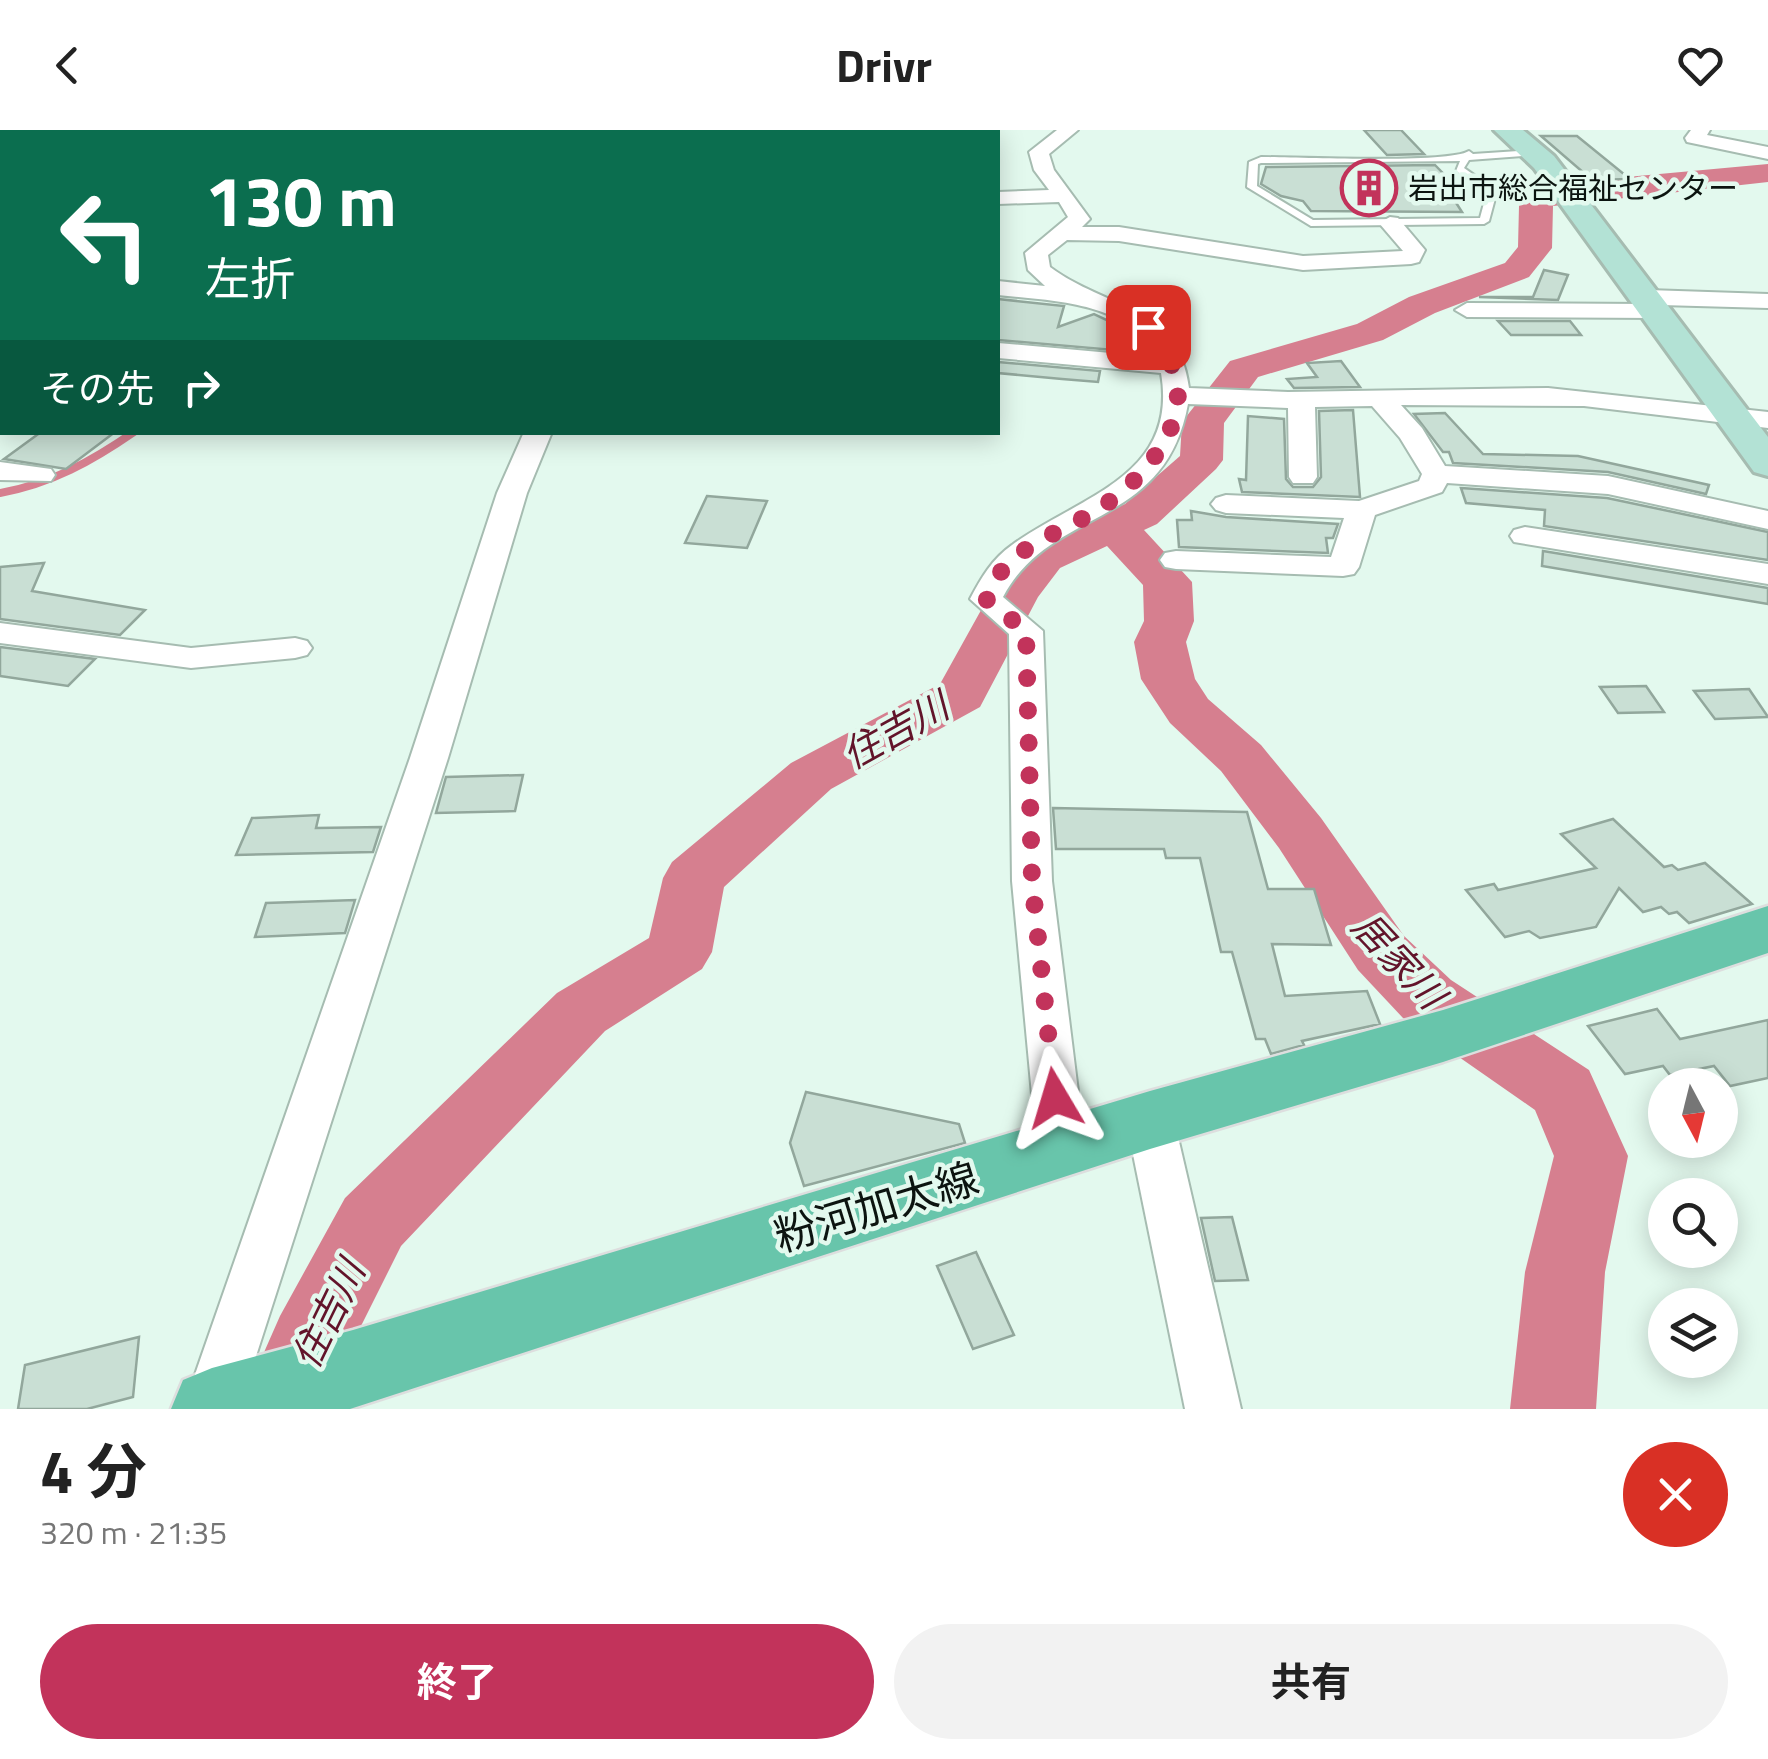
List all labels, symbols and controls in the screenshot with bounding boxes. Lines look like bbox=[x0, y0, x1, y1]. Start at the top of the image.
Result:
text: Drivr bbox=[836, 31, 932, 99]
icon: back bbox=[40, 38, 95, 93]
icon: heart bbox=[1673, 38, 1728, 93]
text: 130 m bbox=[205, 147, 397, 253]
building icon: 岩出市総合福祉センター bbox=[1339, 158, 1399, 218]
place label: 岩出市総合福祉センター bbox=[1408, 165, 1738, 211]
icon: left bbox=[40, 170, 170, 300]
text: 左折 bbox=[205, 244, 295, 312]
pin bbox=[1106, 285, 1191, 370]
icon: arrive bbox=[1121, 300, 1176, 355]
text: その先 bbox=[40, 359, 154, 417]
icon: right bbox=[174, 360, 229, 415]
water label: 住吉川 bbox=[831, 675, 962, 783]
water label: 居家川 bbox=[1339, 899, 1462, 1024]
position arrow bbox=[1003, 1046, 1107, 1150]
north arrow bbox=[1648, 1068, 1738, 1158]
map controls bbox=[1648, 1068, 1738, 1378]
street label: 粉河加太線 bbox=[766, 1145, 986, 1267]
button: search bbox=[1648, 1178, 1738, 1268]
water label: 住吉川 bbox=[277, 1246, 381, 1378]
button: layers bbox=[1648, 1288, 1738, 1378]
text: 4 分 bbox=[40, 1425, 147, 1516]
button: close bbox=[1623, 1442, 1728, 1547]
text: 320 m · 21:35 bbox=[40, 1508, 227, 1556]
button: 終了 bbox=[40, 1624, 874, 1739]
button: 共有 bbox=[894, 1624, 1728, 1739]

